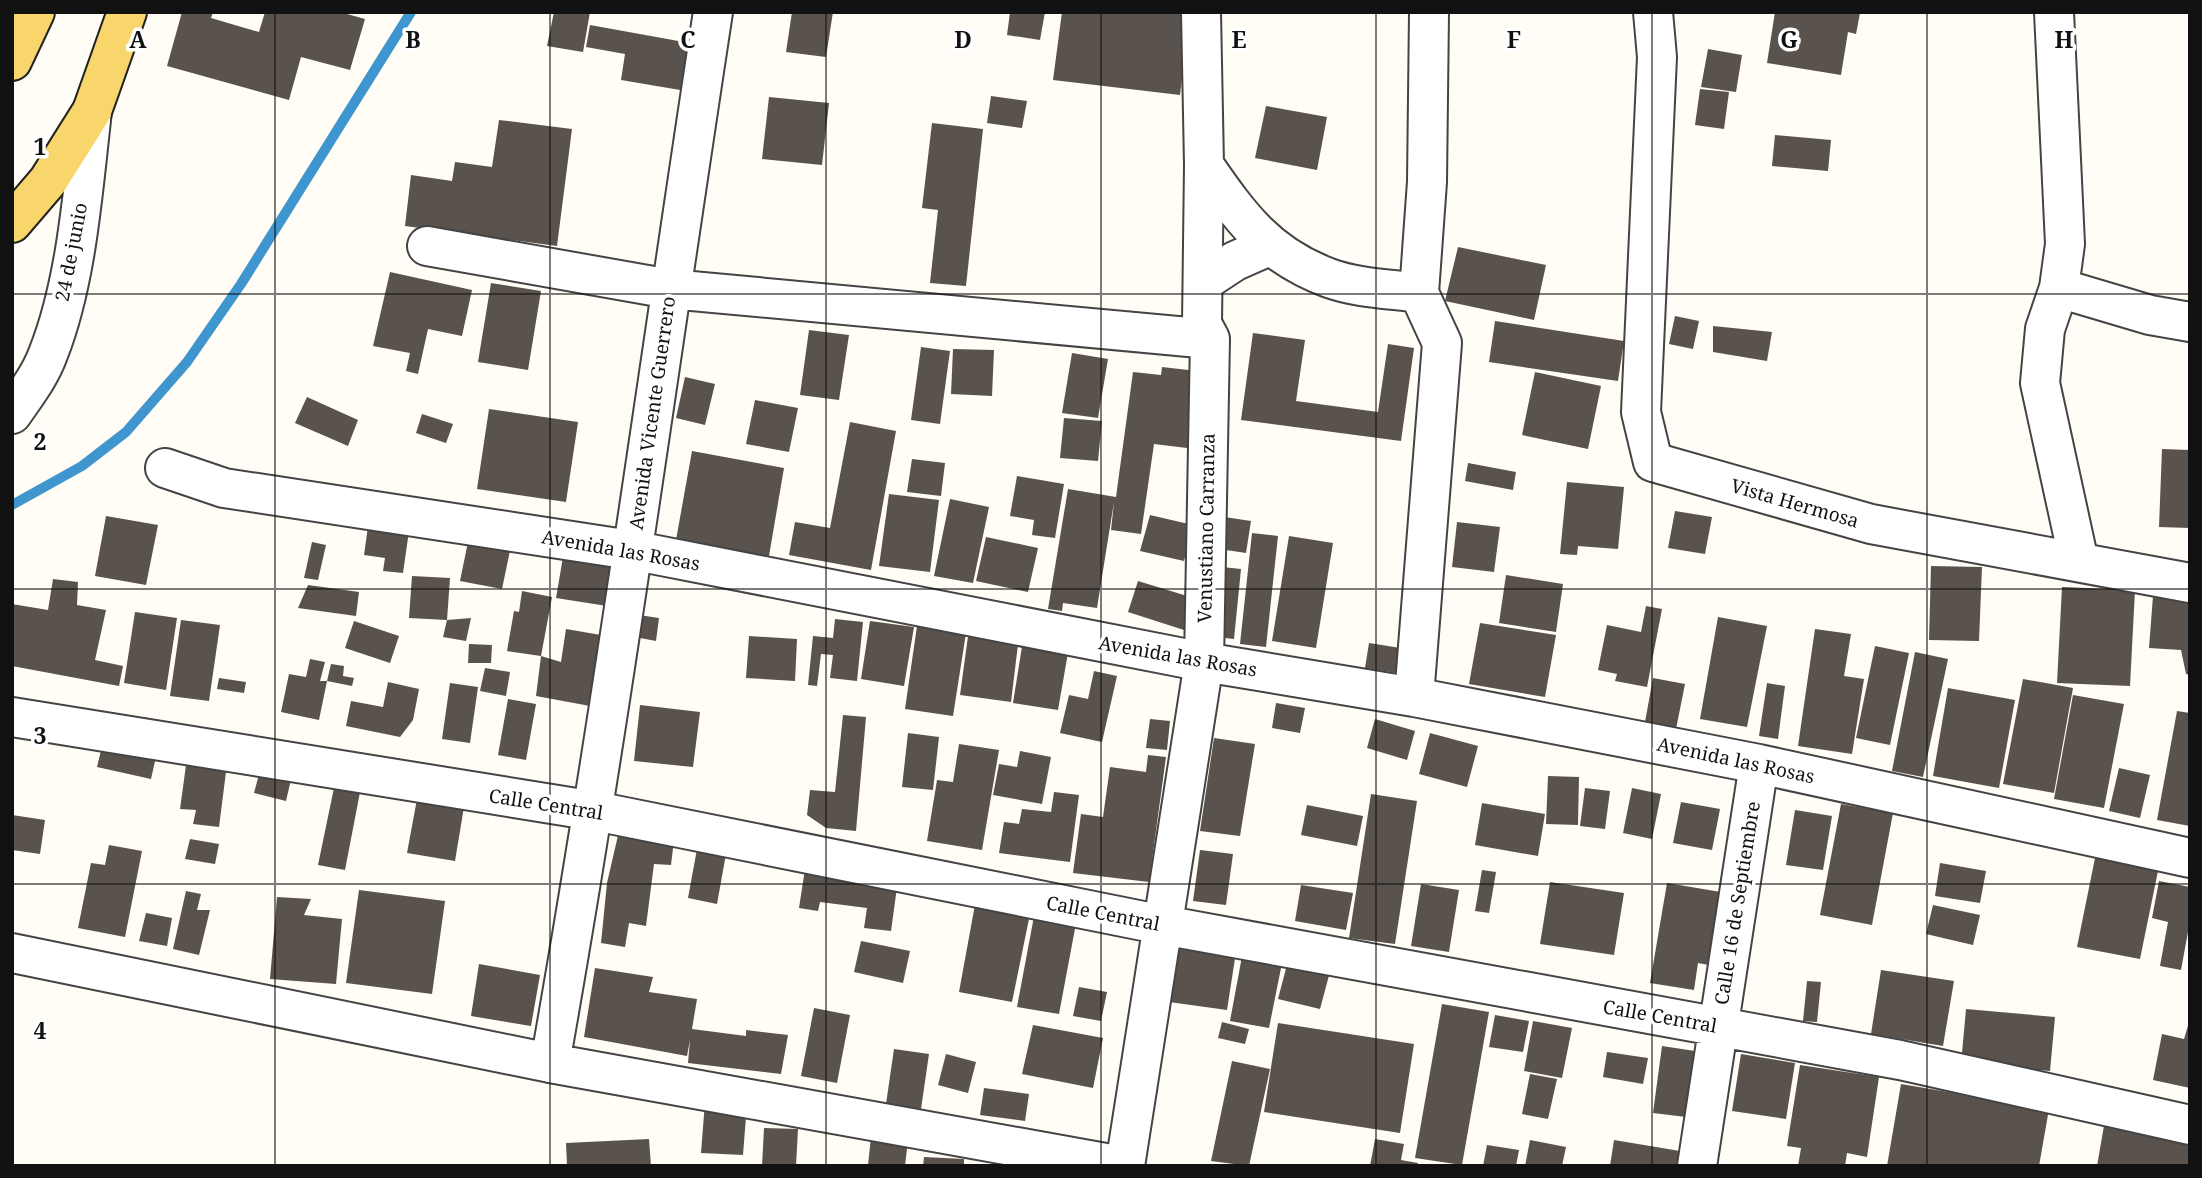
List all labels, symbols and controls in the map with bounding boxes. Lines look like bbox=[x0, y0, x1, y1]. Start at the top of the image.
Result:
text: A bbox=[129, 23, 147, 55]
text: B bbox=[405, 23, 421, 55]
text: C bbox=[680, 23, 696, 55]
text: D bbox=[954, 23, 972, 55]
text: E bbox=[1231, 23, 1247, 55]
text: F bbox=[1507, 23, 1521, 55]
text: G bbox=[1780, 23, 1798, 55]
text: H bbox=[2055, 23, 2074, 55]
text: 1 bbox=[34, 130, 47, 162]
street label: 24 de junio bbox=[49, 200, 93, 304]
street label: Avenida Vicente Guerrero bbox=[623, 295, 681, 531]
text: 2 bbox=[34, 425, 47, 457]
street label: Venustiano Carranza bbox=[1191, 433, 1221, 623]
street label: Vista Hermosa bbox=[1728, 472, 1862, 534]
street label: Avenida las Rosas bbox=[540, 523, 702, 577]
street label: Avenida las Rosas bbox=[1097, 629, 1259, 683]
text: 3 bbox=[34, 719, 47, 751]
street label: Avenida las Rosas bbox=[1655, 731, 1817, 789]
street label: Calle Central bbox=[487, 782, 605, 826]
street label: Calle 16 de Septiembre bbox=[1708, 799, 1766, 1007]
street label: Calle Central bbox=[1044, 889, 1162, 937]
street label: Calle Central bbox=[1601, 993, 1719, 1039]
text: 4 bbox=[34, 1014, 47, 1046]

